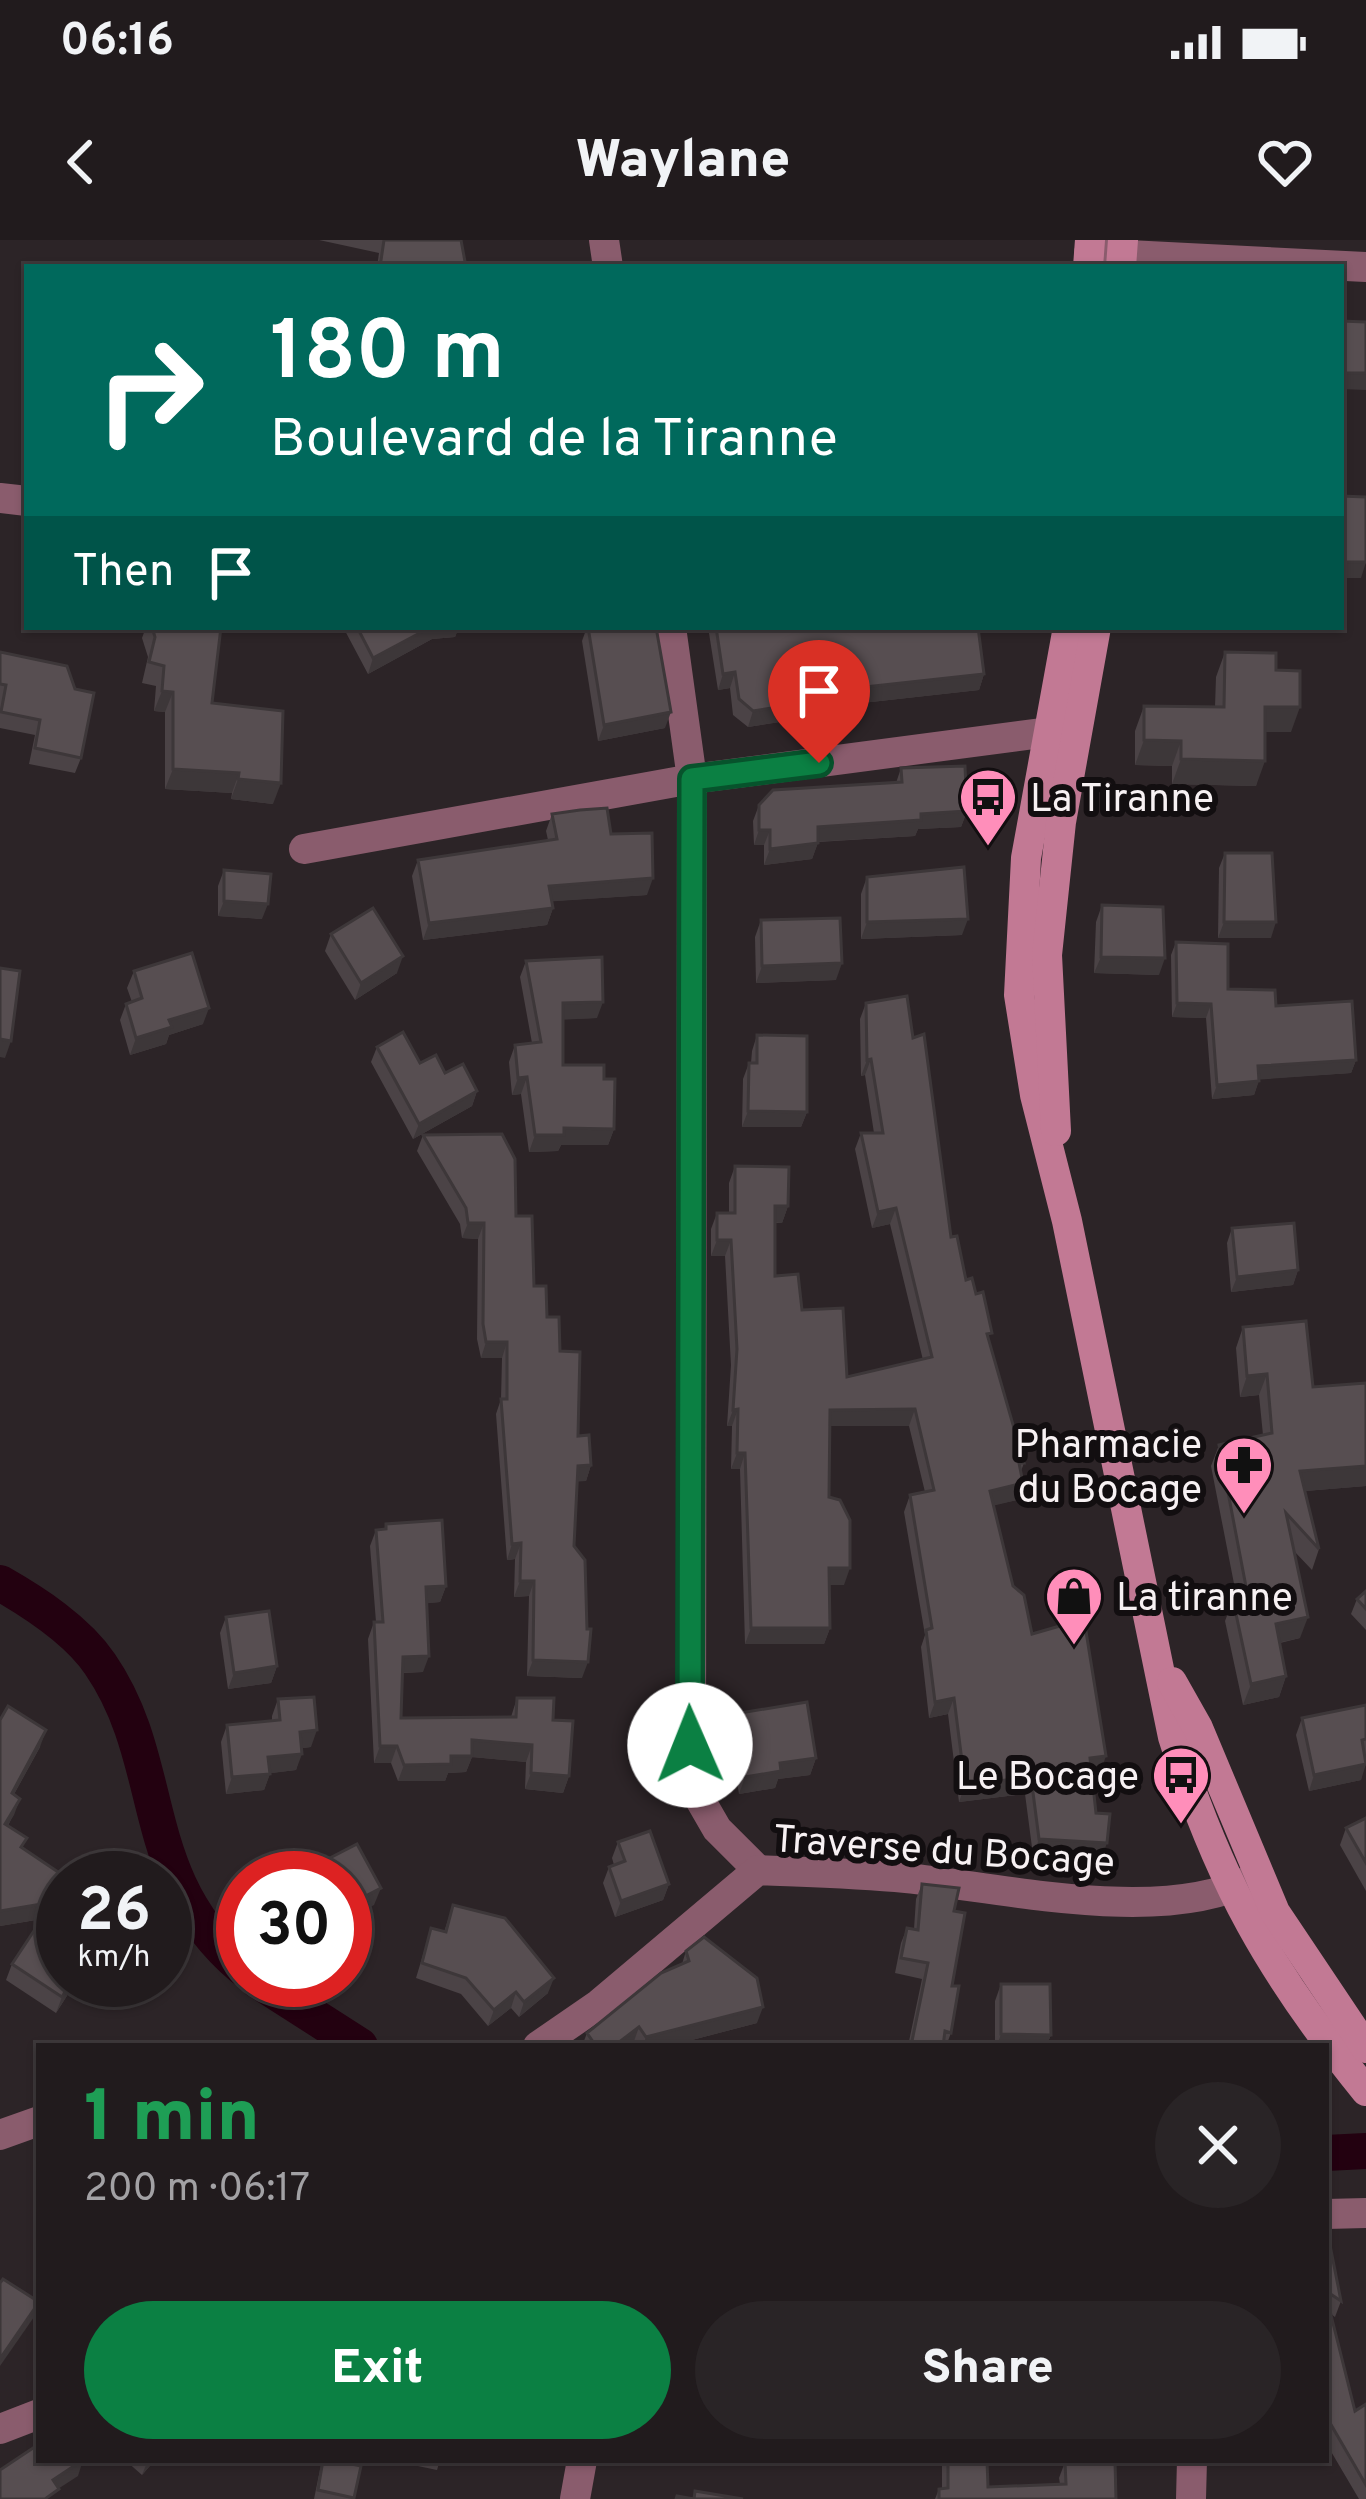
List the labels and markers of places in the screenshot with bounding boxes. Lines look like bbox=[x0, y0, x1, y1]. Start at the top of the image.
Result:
pin bbox=[768, 640, 870, 763]
bus stop icon: La Tiranne bbox=[957, 766, 1019, 848]
place label: La Tiranne bbox=[1030, 777, 1214, 826]
place label: Pharmacie du Bocage bbox=[1015, 1423, 1202, 1517]
pharmacy icon: Pharmacie du Bocage bbox=[1213, 1434, 1275, 1516]
shop icon: La tiranne bbox=[1043, 1565, 1105, 1647]
place label: La tiranne bbox=[1116, 1576, 1293, 1625]
bus stop icon: Le Bocage bbox=[1150, 1744, 1212, 1826]
place label: Le Bocage bbox=[956, 1755, 1139, 1804]

